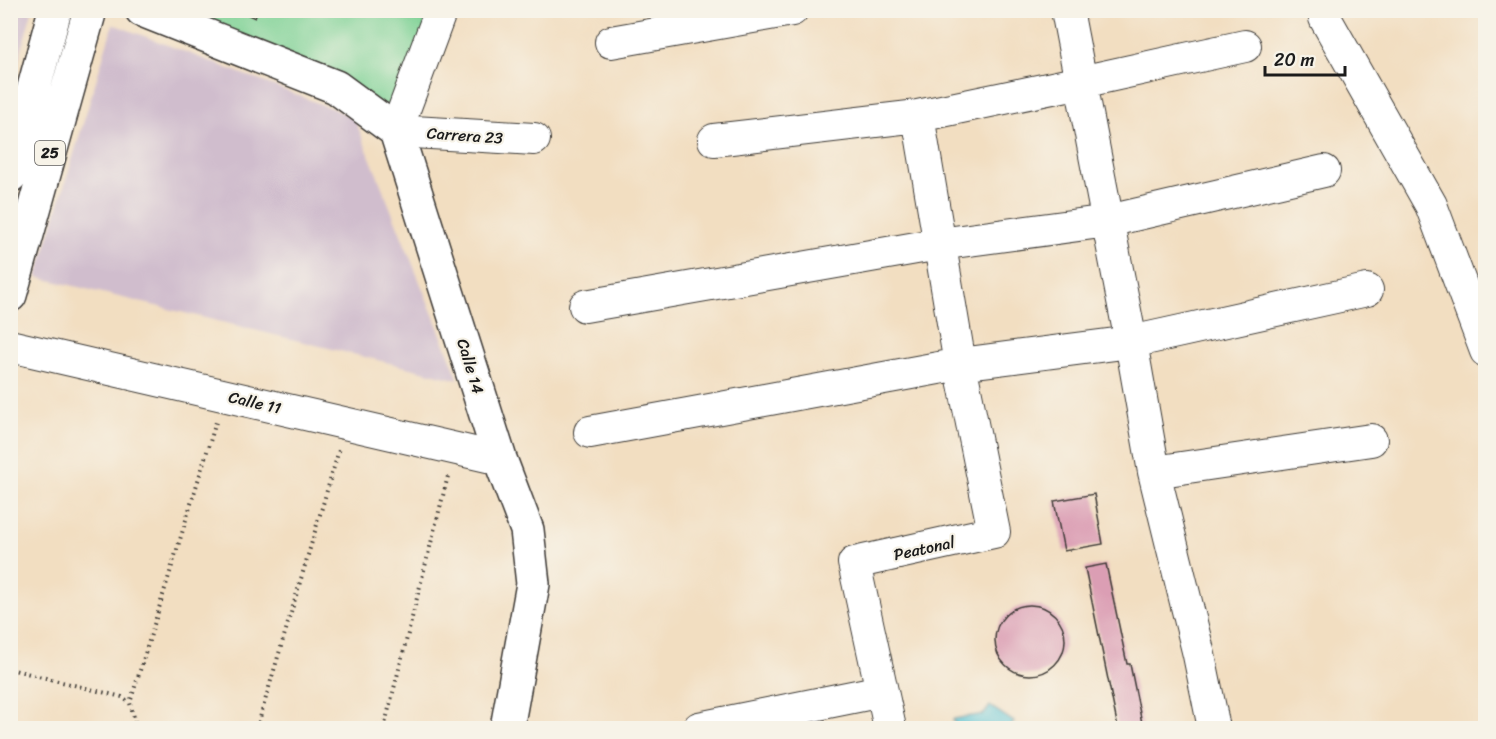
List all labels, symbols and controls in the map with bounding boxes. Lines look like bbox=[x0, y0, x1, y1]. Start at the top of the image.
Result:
scale bar bbox=[1265, 39, 1344, 77]
text: 20 m bbox=[1274, 44, 1314, 76]
street label: Carrera 23 bbox=[426, 118, 504, 153]
road number: 25 bbox=[35, 141, 65, 165]
street label: Calle 14 bbox=[448, 335, 493, 397]
street label: Calle 11 bbox=[226, 382, 284, 423]
street label: Peatonal bbox=[891, 528, 958, 569]

